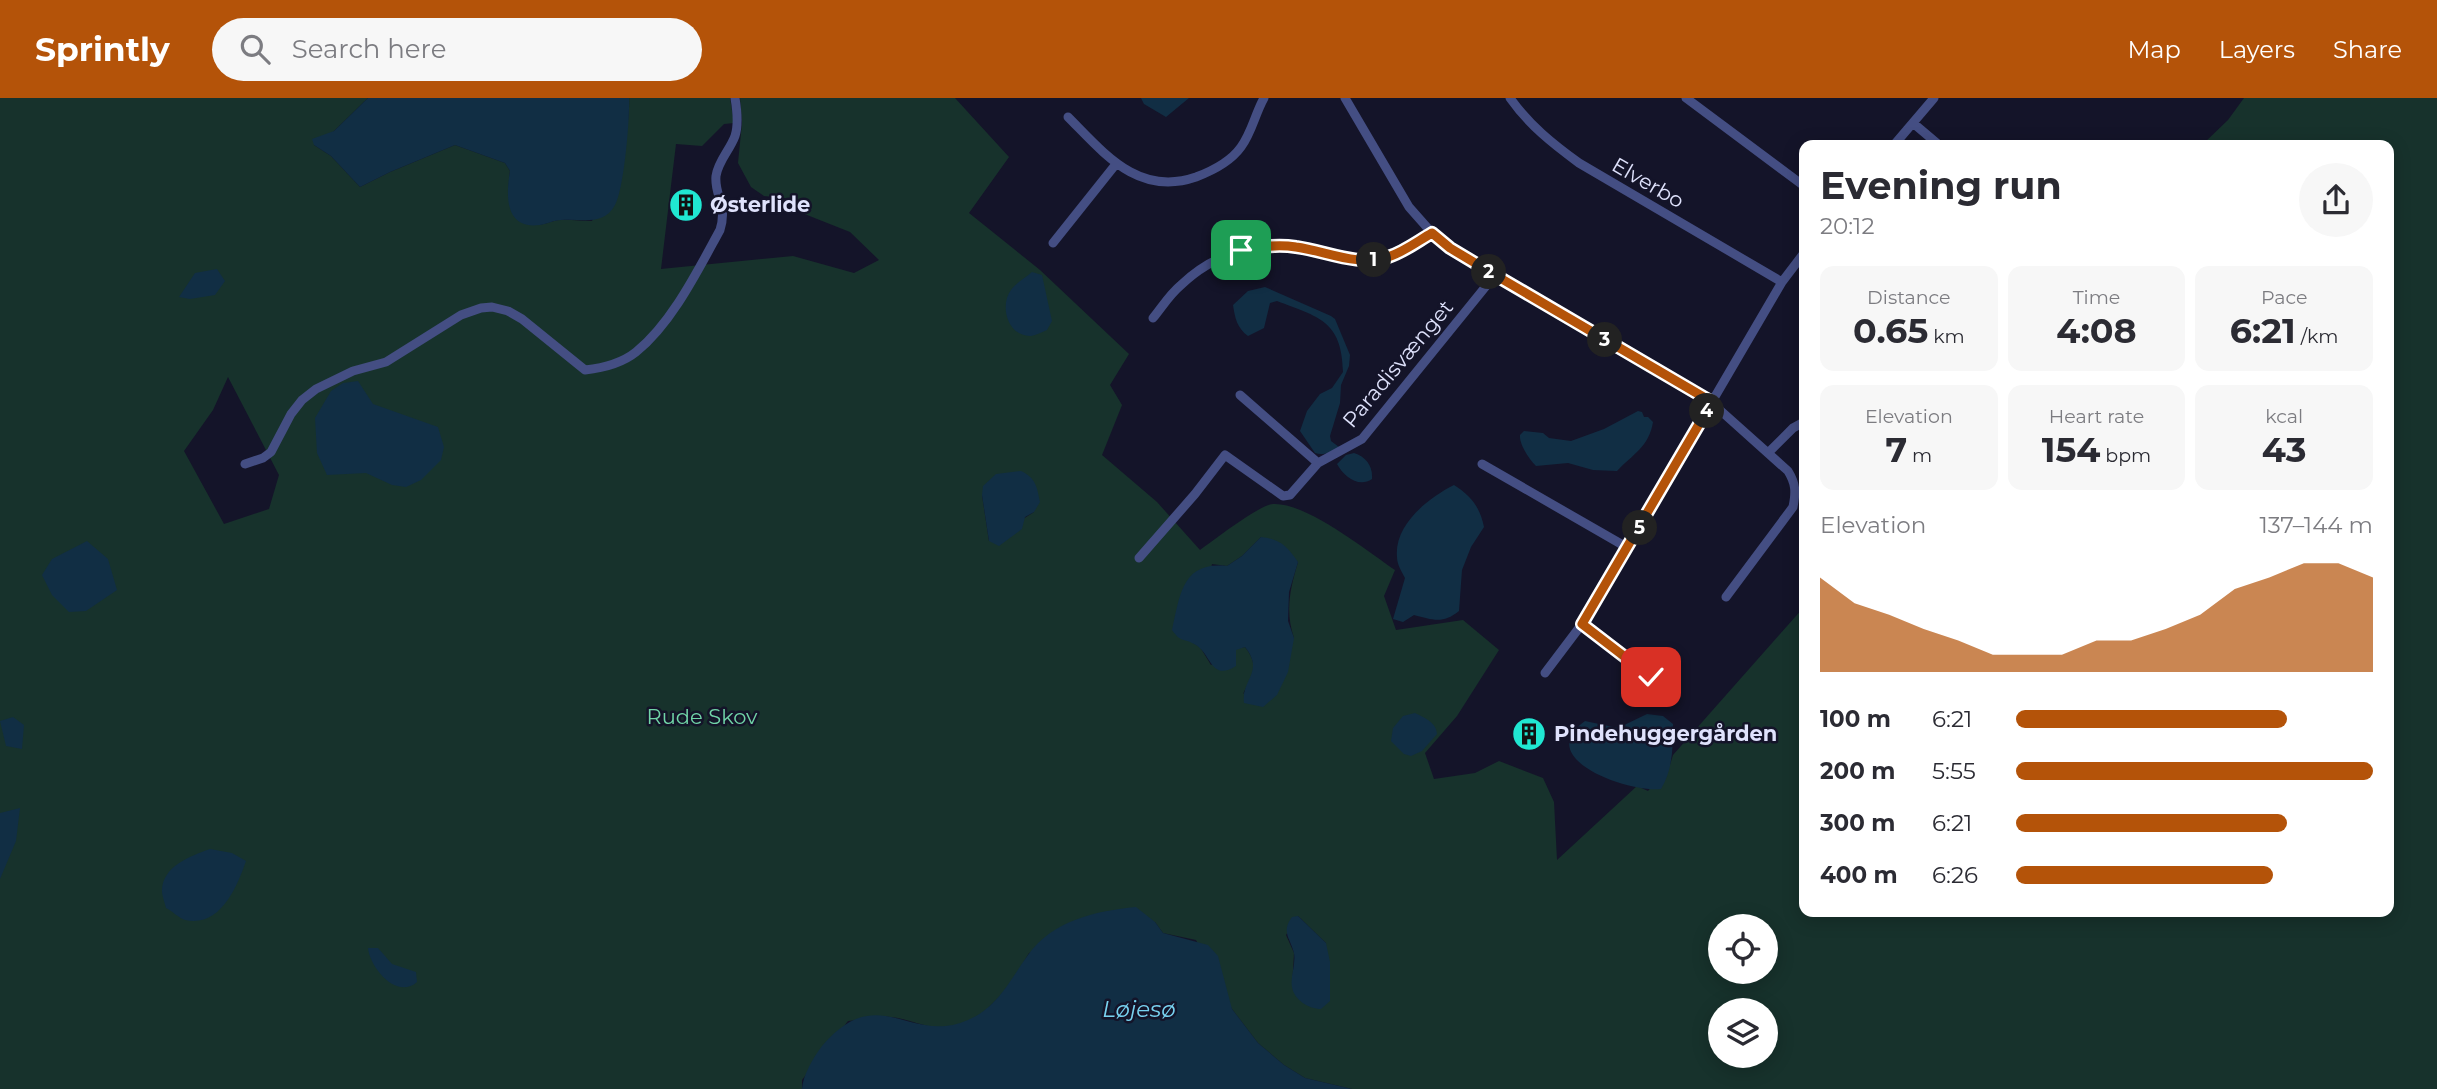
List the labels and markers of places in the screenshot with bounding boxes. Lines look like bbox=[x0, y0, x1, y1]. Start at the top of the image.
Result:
building icon: Østerlide bbox=[667, 186, 705, 224]
place label: Østerlide bbox=[710, 192, 810, 217]
pin bbox=[1211, 220, 1271, 280]
pin: 1 bbox=[1356, 242, 1392, 278]
pin: 2 bbox=[1472, 254, 1506, 290]
pin: 3 bbox=[1588, 322, 1622, 358]
pin: 4 bbox=[1690, 394, 1724, 428]
pin: 5 bbox=[1622, 510, 1658, 546]
pin bbox=[1621, 647, 1681, 707]
building icon: Pindehuggergården bbox=[1510, 715, 1548, 753]
place label: Pindehuggergården bbox=[1554, 721, 1777, 746]

